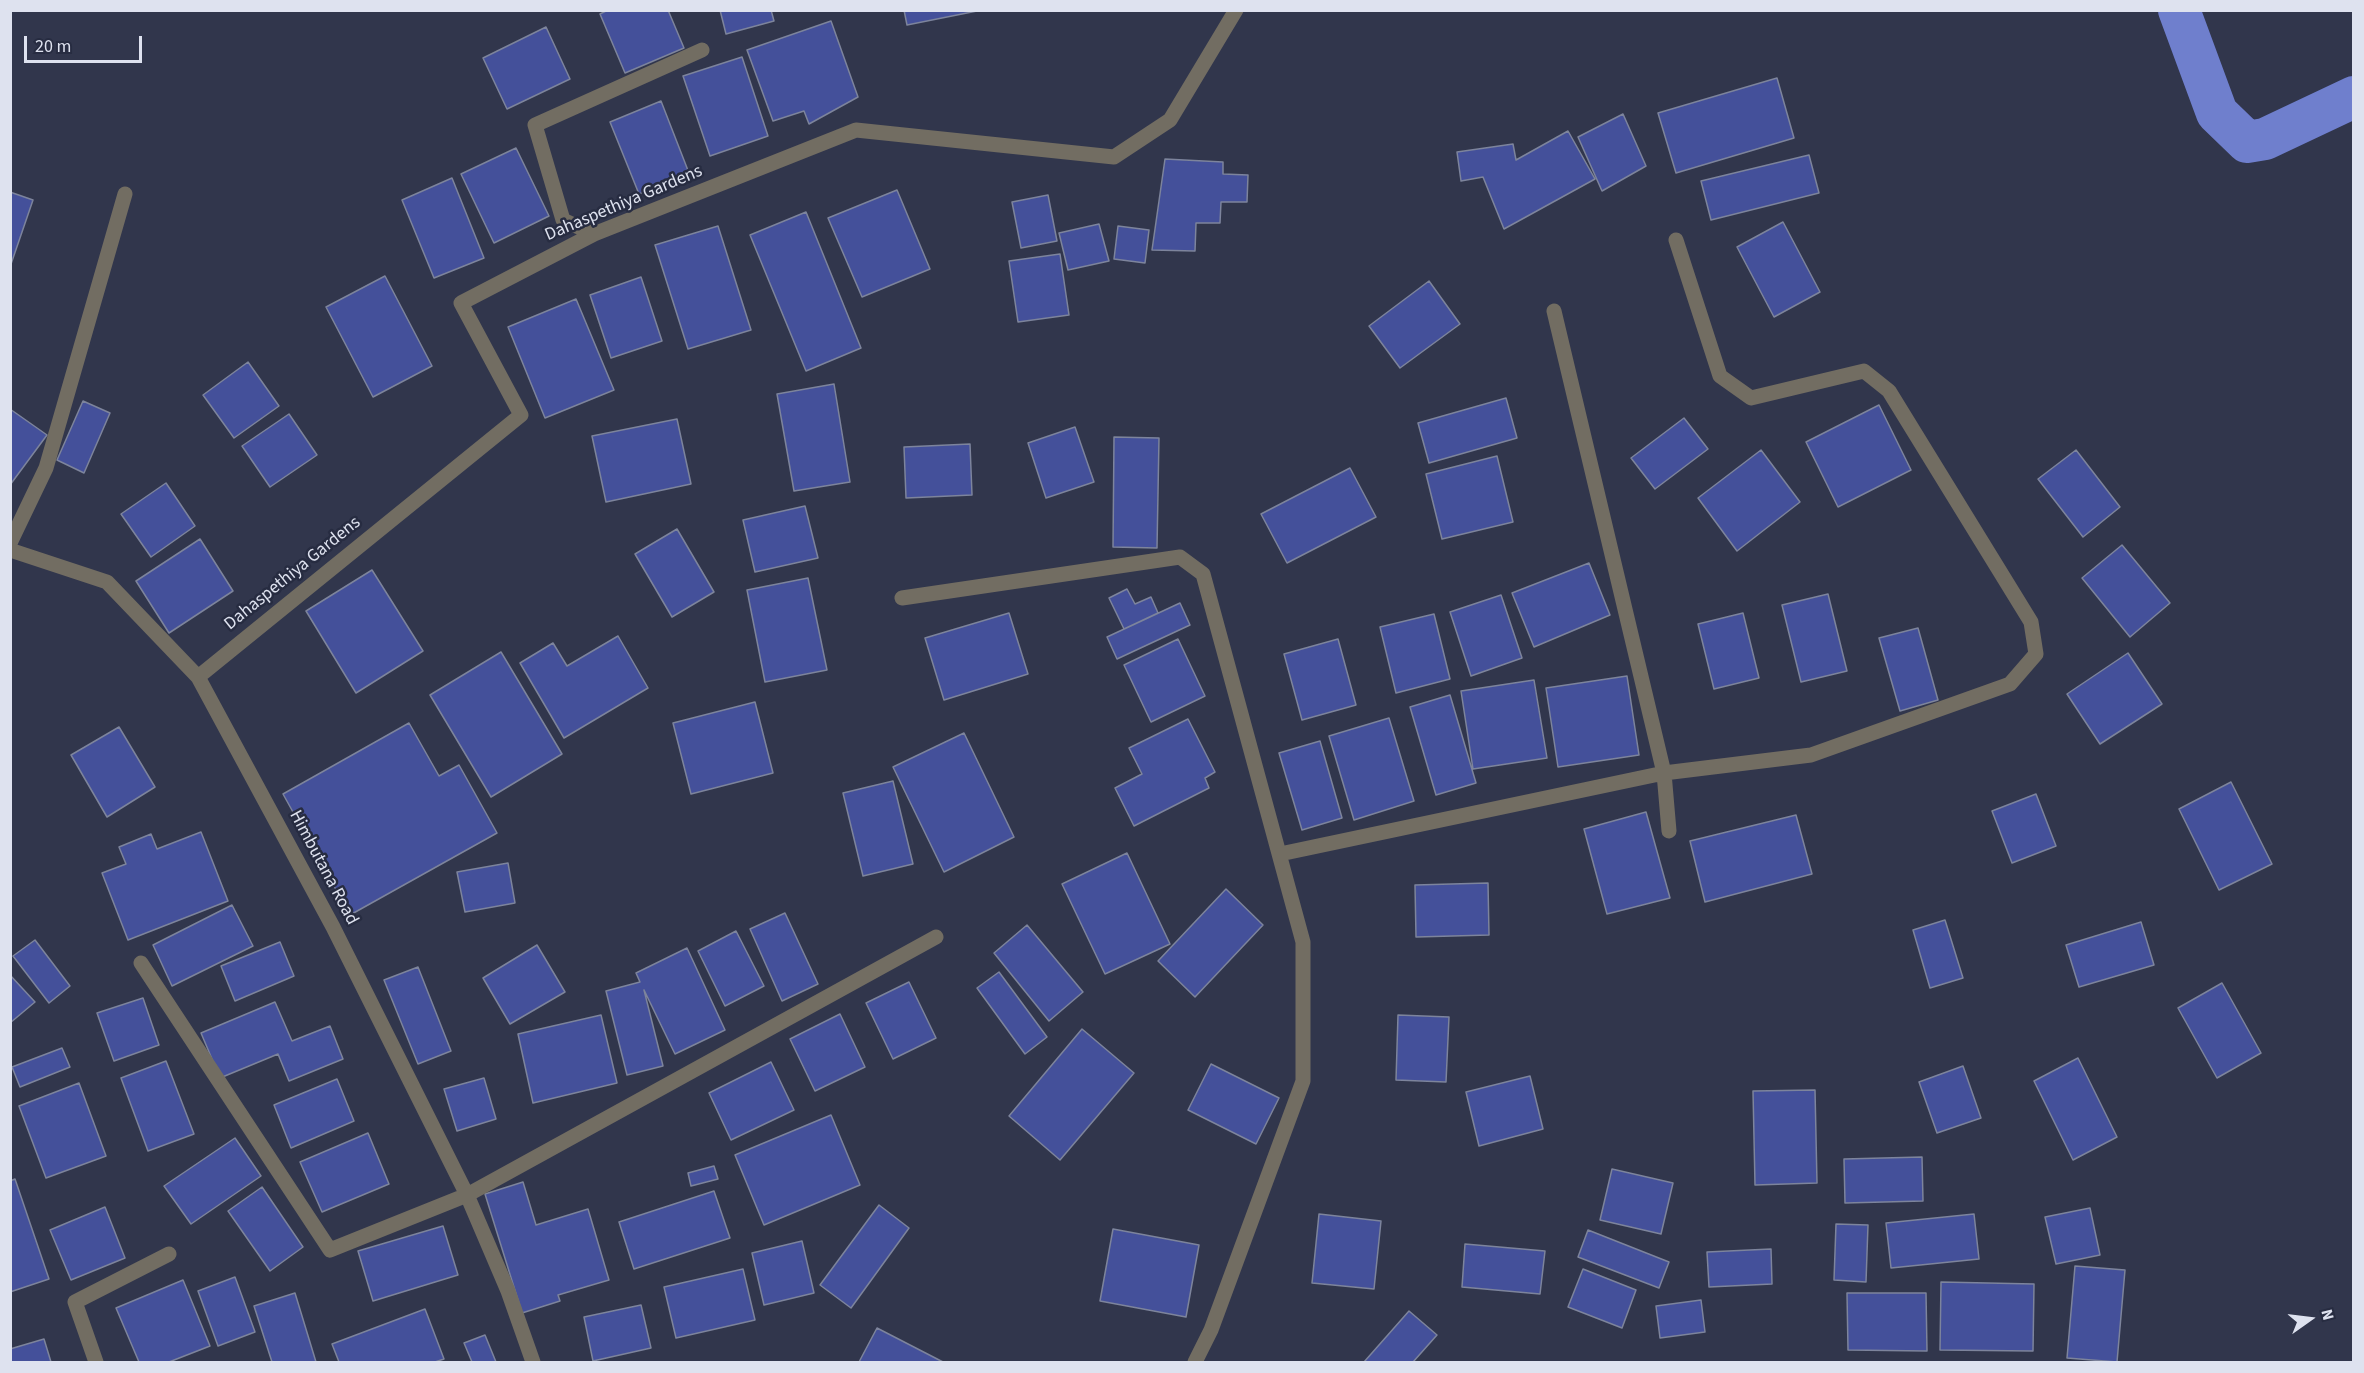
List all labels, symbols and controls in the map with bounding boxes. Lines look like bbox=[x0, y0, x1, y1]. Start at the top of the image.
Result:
scale bar bbox=[27, 24, 146, 62]
text: 20 m bbox=[35, 34, 71, 59]
street label: Dahaspethiya Gardens bbox=[542, 161, 706, 247]
street label: Dahaspethiya Gardens bbox=[221, 512, 365, 636]
street label: Himbutana Road bbox=[284, 807, 362, 929]
north arrow bbox=[2280, 1289, 2340, 1349]
text: N bbox=[2316, 1307, 2339, 1322]

